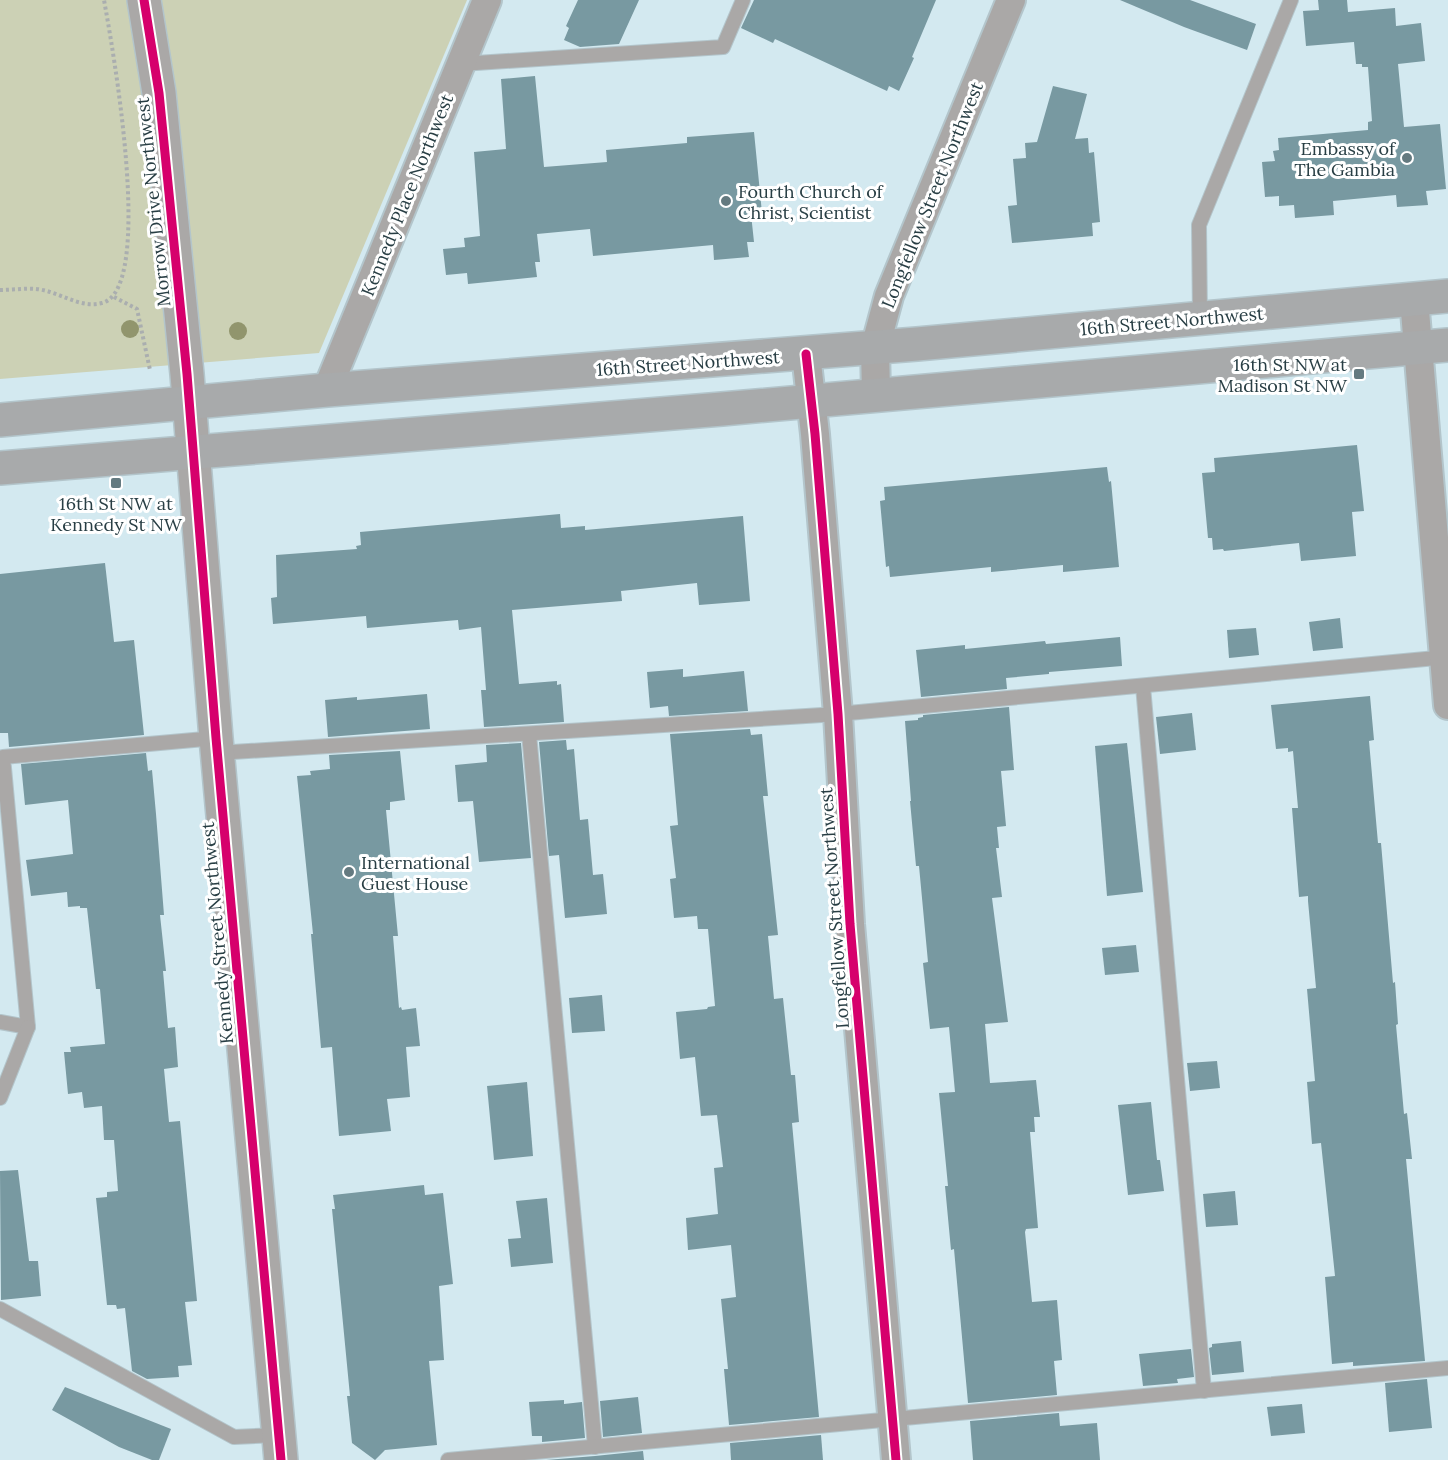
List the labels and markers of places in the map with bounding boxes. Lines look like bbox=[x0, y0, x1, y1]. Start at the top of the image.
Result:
place label: Embassy of The Gambia bbox=[1294, 137, 1397, 181]
marker: Embassy of The Gambia bbox=[1400, 151, 1414, 165]
place label: Fourth Church of Christ, Scientist bbox=[738, 180, 885, 224]
marker: Fourth Church of Christ, Scientist bbox=[719, 194, 733, 208]
place label: 16th St NW at Madison St NW bbox=[1217, 353, 1348, 397]
marker: 16th St NW at Madison St NW bbox=[1352, 367, 1366, 381]
marker: 16th St NW at Kennedy St NW bbox=[109, 476, 123, 490]
place label: 16th St NW at Kennedy St NW bbox=[50, 492, 183, 536]
place label: International Guest House bbox=[361, 851, 470, 895]
marker: International Guest House bbox=[342, 865, 356, 879]

